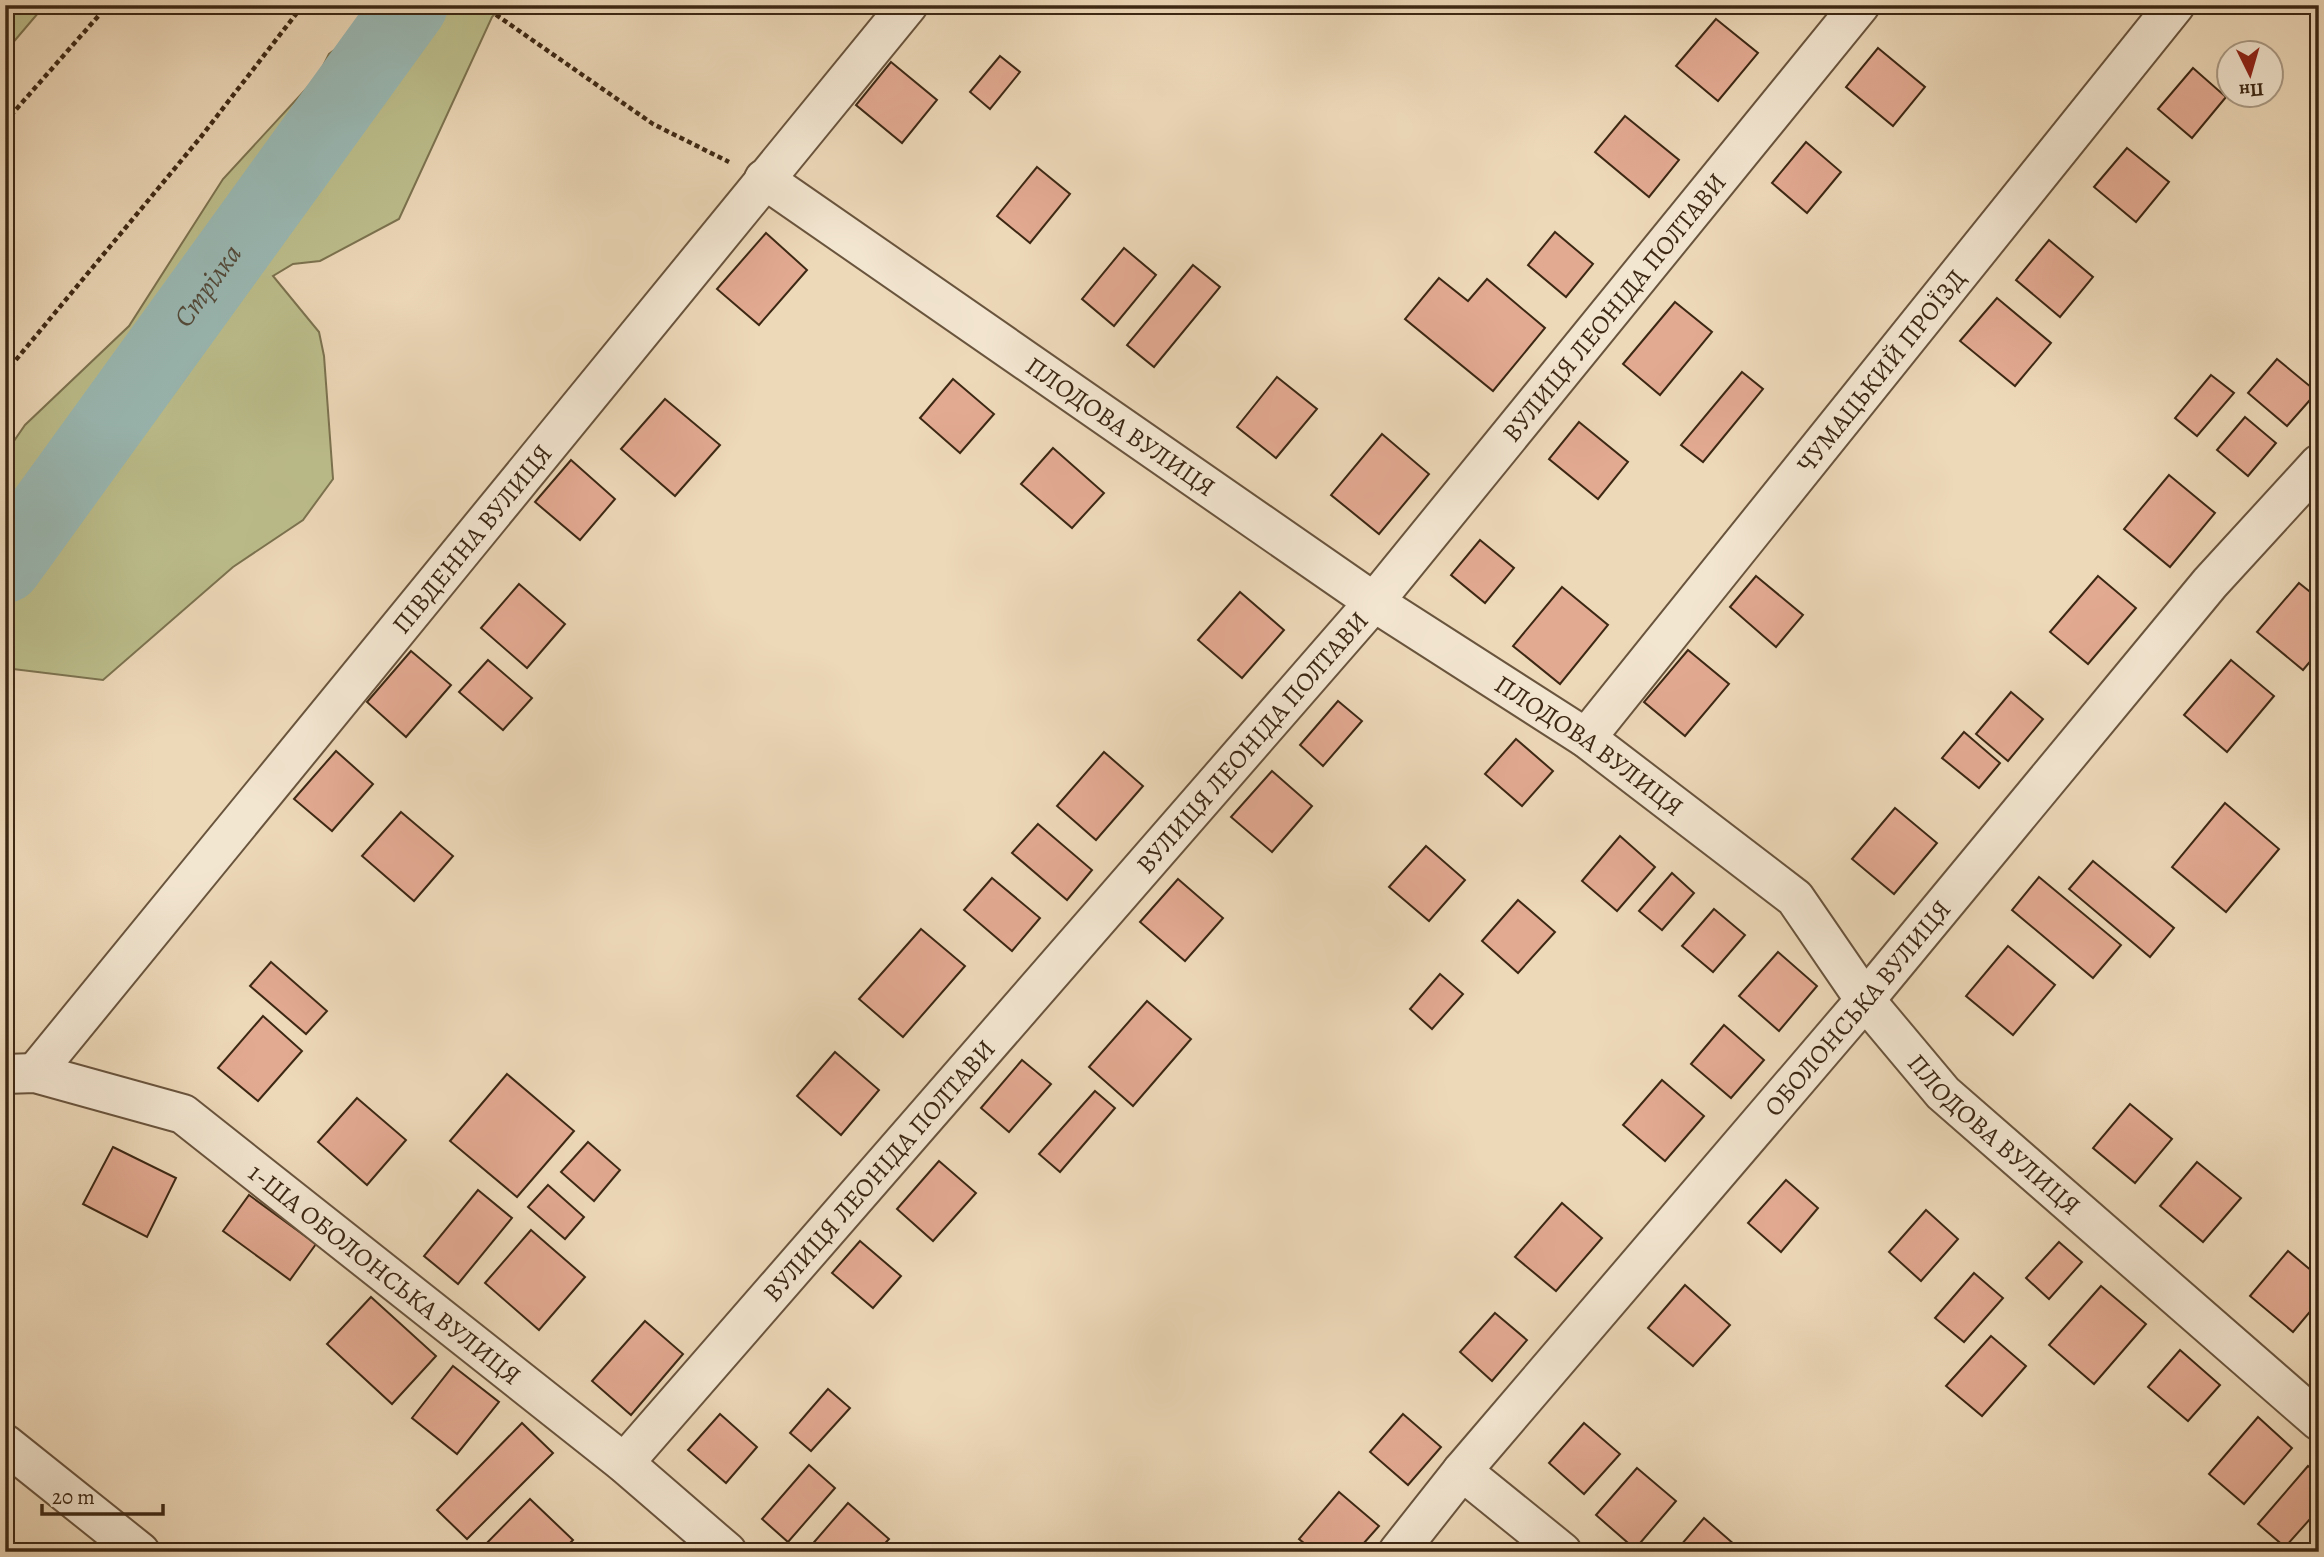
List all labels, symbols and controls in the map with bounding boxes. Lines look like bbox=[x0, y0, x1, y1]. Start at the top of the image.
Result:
north arrow bbox=[2216, 38, 2286, 108]
text: Пн bbox=[2238, 76, 2265, 104]
street label: ВУЛИЦЯ ЛЕОНІДА ПОЛТАВИ bbox=[1494, 165, 1734, 449]
water label: Стрілка bbox=[165, 237, 251, 335]
street label: ЧУМАЦЬКИЙ ПРОЇЗД bbox=[1789, 262, 1974, 480]
street label: ПЛОДОВА ВУЛИЦЯ bbox=[1019, 348, 1222, 504]
street label: ПІВДЕННА ВУЛИЦЯ bbox=[384, 437, 560, 641]
street label: ВУЛИЦЯ ЛЕОНІДА ПОЛТАВИ bbox=[1128, 603, 1376, 881]
street label: ПЛОДОВА ВУЛИЦЯ bbox=[1488, 667, 1691, 824]
street label: ОБОЛОНСЬКА ВУЛИЦЯ bbox=[1756, 892, 1958, 1123]
street label: ВУЛИЦЯ ЛЕОНІДА ПОЛТАВИ bbox=[755, 1032, 1003, 1309]
street label: ПЛОДОВА ВУЛИЦЯ bbox=[1900, 1046, 2088, 1223]
street label: 1-ША ОБОЛОНСЬКА ВУЛИЦЯ bbox=[241, 1155, 528, 1393]
scale bar bbox=[42, 1473, 163, 1517]
text: 20 m bbox=[52, 1483, 95, 1511]

